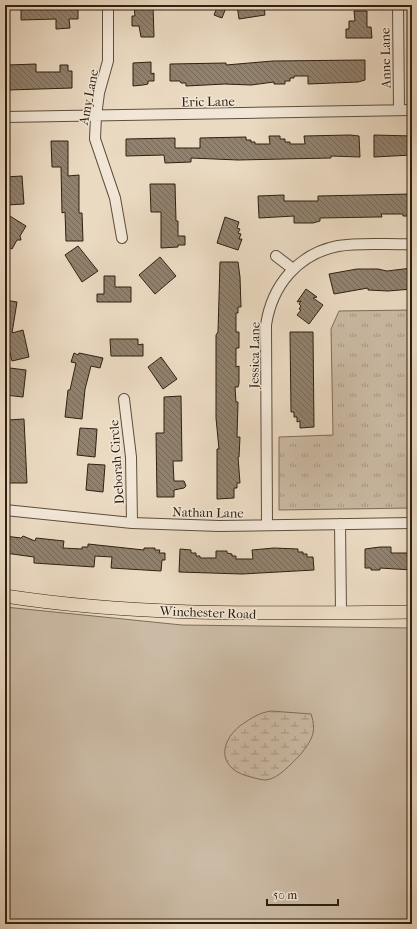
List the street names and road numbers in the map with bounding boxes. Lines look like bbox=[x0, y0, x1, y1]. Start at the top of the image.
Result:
street label: Anne Lane bbox=[377, 27, 394, 89]
street label: Amy Lane bbox=[76, 67, 101, 127]
street label: Eric Lane bbox=[181, 94, 235, 109]
street label: Jessica Lane bbox=[246, 321, 263, 390]
street label: Deborah Circle bbox=[106, 419, 127, 505]
street label: Nathan Lane bbox=[172, 504, 245, 521]
street label: Winchester Road bbox=[159, 603, 257, 622]

